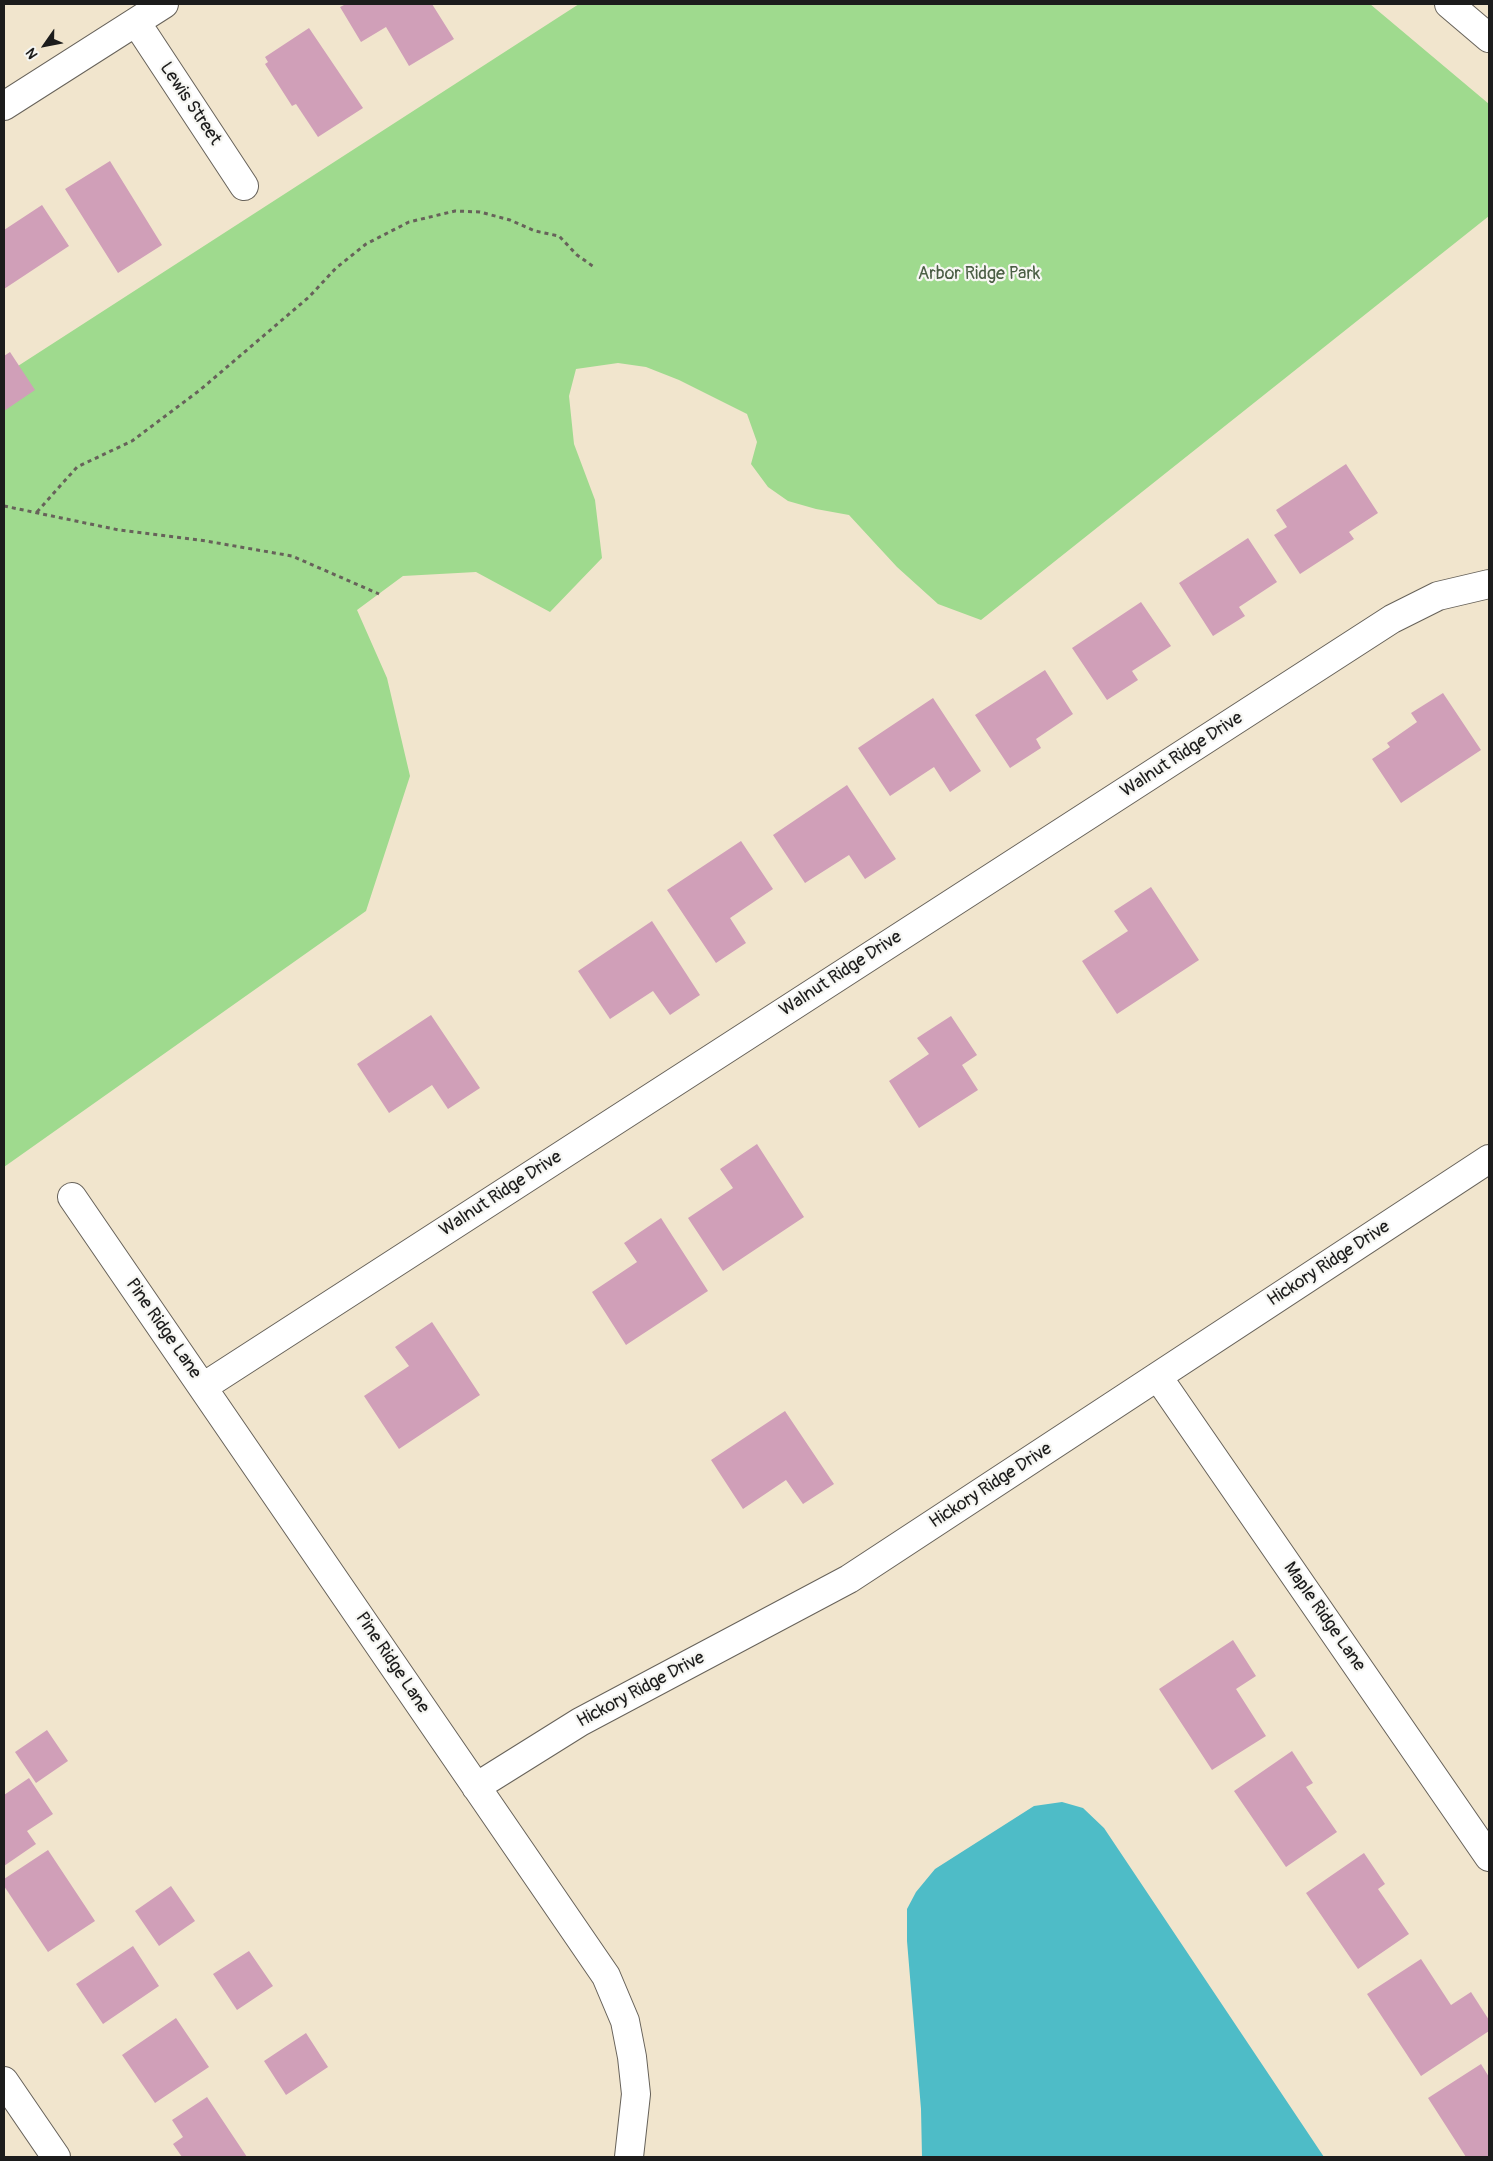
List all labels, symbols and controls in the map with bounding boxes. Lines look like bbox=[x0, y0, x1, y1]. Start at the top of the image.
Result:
north arrow bbox=[20, 20, 70, 70]
text: N bbox=[22, 45, 42, 62]
street label: Lewis Street bbox=[154, 59, 226, 149]
park label: Arbor Ridge Park bbox=[918, 263, 1040, 285]
street label: Walnut Ridge Drive bbox=[1117, 708, 1247, 802]
street label: Walnut Ridge Drive bbox=[776, 927, 906, 1021]
street label: Walnut Ridge Drive bbox=[436, 1147, 566, 1241]
street label: Hickory Ridge Drive bbox=[1264, 1216, 1394, 1312]
street label: Pine Ridge Lane bbox=[121, 1275, 205, 1383]
street label: Hickory Ridge Drive bbox=[926, 1438, 1056, 1534]
street label: Maple Ridge Lane bbox=[1278, 1558, 1370, 1676]
street label: Pine Ridge Lane bbox=[350, 1608, 434, 1718]
street label: Hickory Ridge Drive bbox=[573, 1647, 709, 1733]

